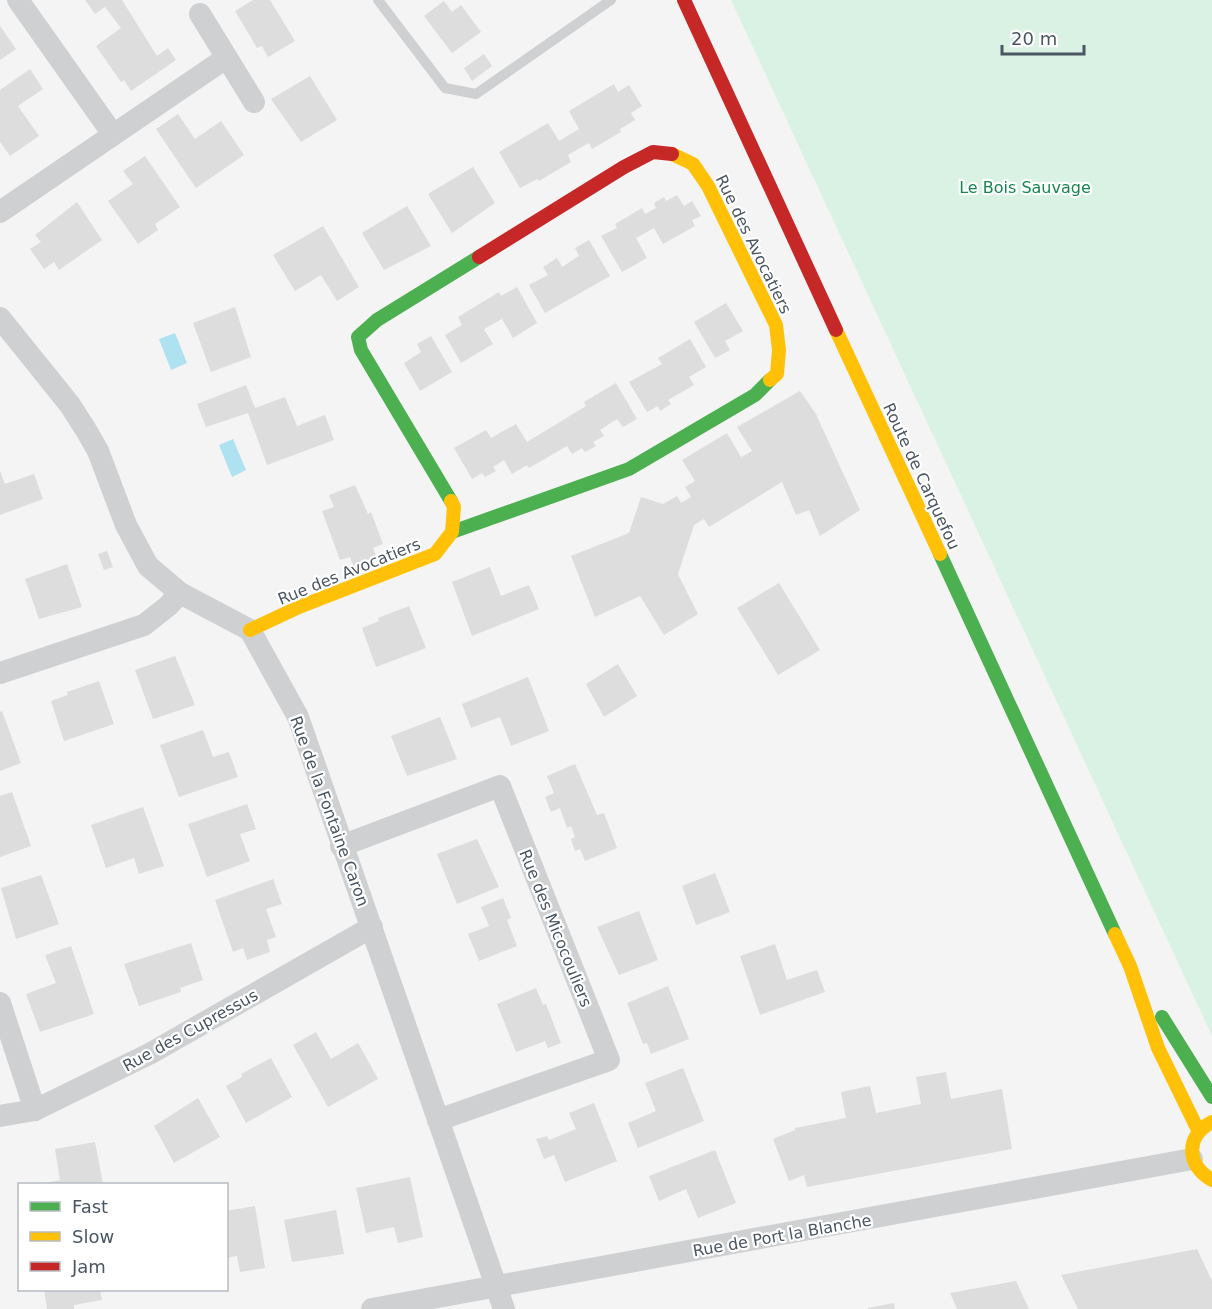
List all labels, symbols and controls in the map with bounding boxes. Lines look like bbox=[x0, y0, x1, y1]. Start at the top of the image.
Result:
scale bar bbox=[1002, 18, 1084, 56]
text: 20 m bbox=[1011, 28, 1057, 49]
street label: Rue des Avocatiers bbox=[712, 172, 795, 317]
park label: Le Bois Sauvage bbox=[959, 178, 1091, 197]
street label: Route de Carquefou bbox=[879, 400, 964, 553]
street label: Rue des Avocatiers bbox=[275, 534, 423, 609]
street label: Rue de la Fontaine Caron bbox=[286, 713, 373, 909]
street label: Rue des Micocouliers bbox=[515, 847, 596, 1010]
street label: Rue des Cupressus bbox=[119, 985, 261, 1075]
legend bbox=[18, 1183, 228, 1291]
text: Fast bbox=[72, 1196, 108, 1217]
street label: Rue de Port la Blanche bbox=[691, 1210, 873, 1261]
text: Slow bbox=[72, 1226, 114, 1247]
text: Jam bbox=[71, 1256, 106, 1277]

